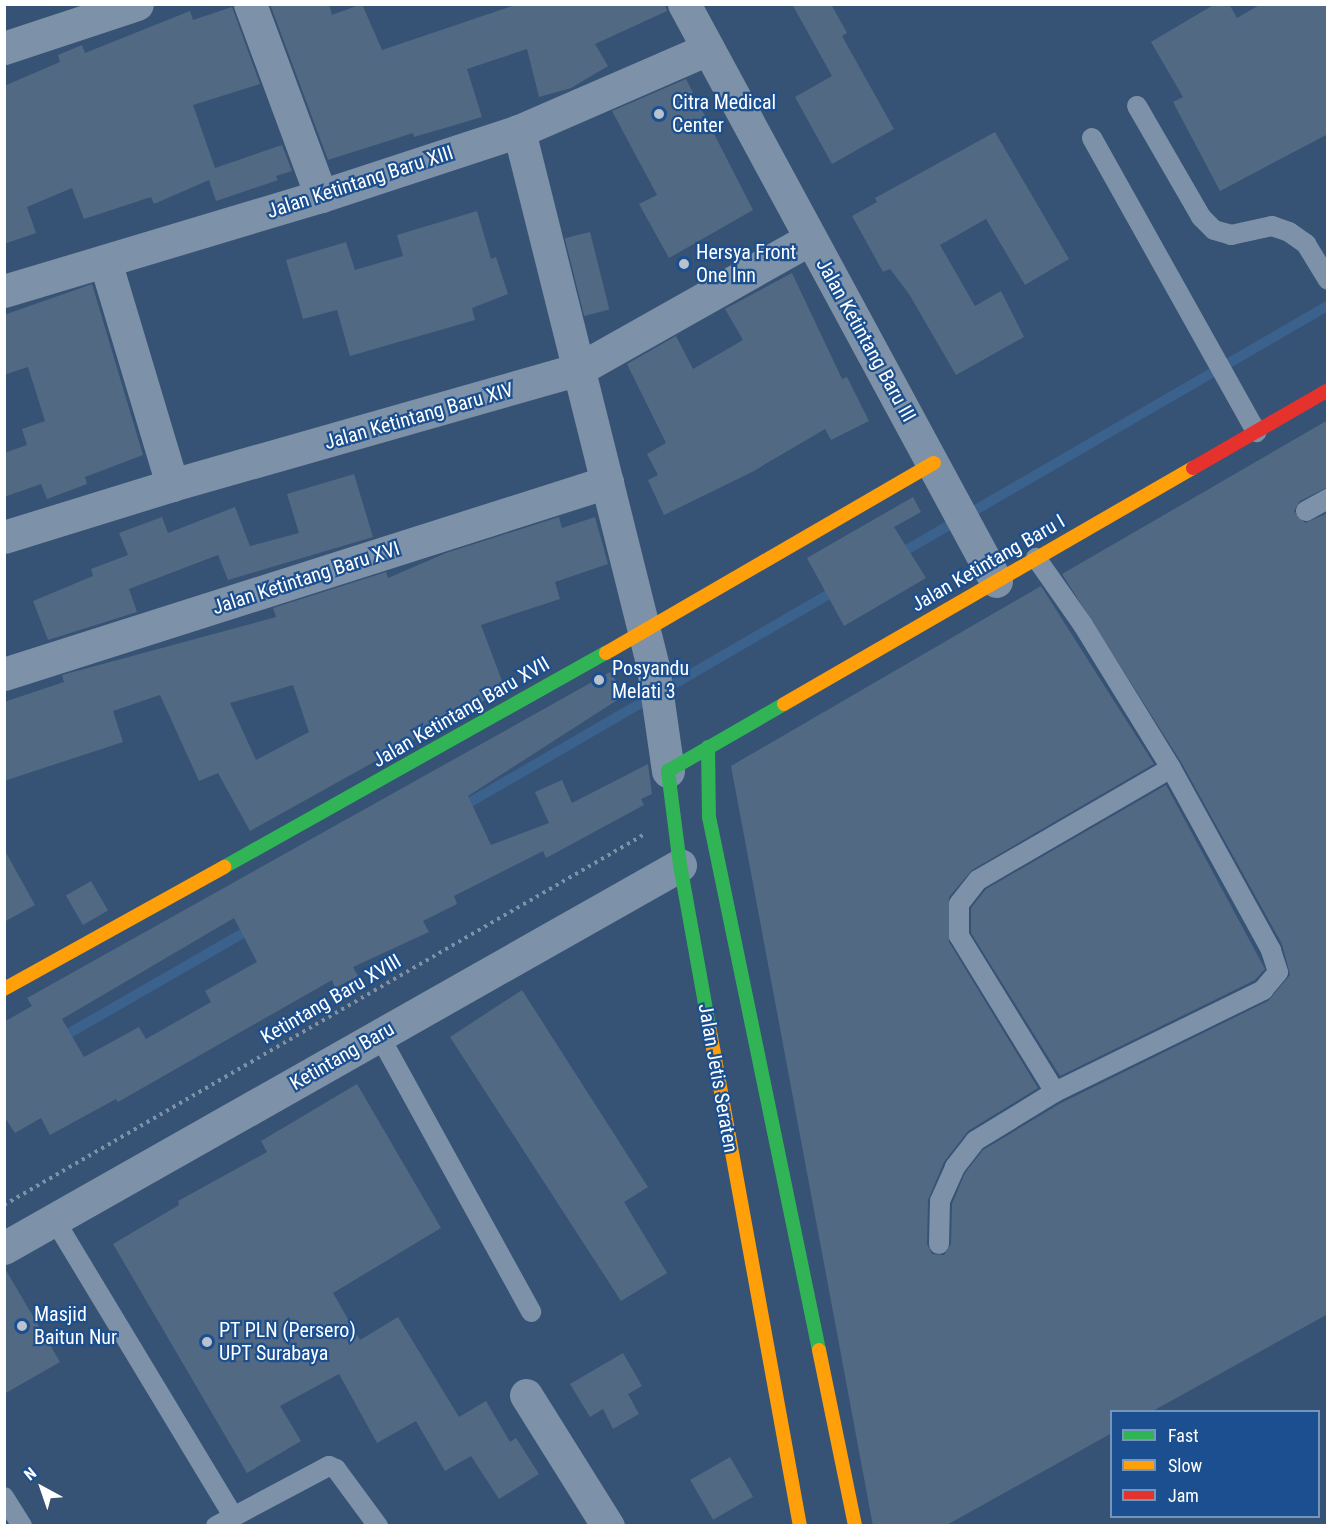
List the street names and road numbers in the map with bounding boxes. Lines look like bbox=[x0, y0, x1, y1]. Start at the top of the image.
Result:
street label: Jalan Ketintang Baru XIII bbox=[264, 141, 456, 223]
street label: Jalan Ketintang Baru III bbox=[811, 254, 921, 426]
street label: Jalan Ketintang Baru XIV bbox=[322, 378, 516, 454]
street label: Jalan Ketintang Baru I bbox=[907, 509, 1069, 617]
street label: Jalan Ketintang Baru XVI bbox=[209, 536, 403, 620]
street label: Jalan Ketintang Baru XVII bbox=[368, 651, 554, 773]
street label: Ketintang Baru XVIII bbox=[257, 949, 405, 1049]
street label: Jalan Jetis Seraten bbox=[693, 1002, 743, 1154]
street label: Ketintang Baru bbox=[286, 1017, 398, 1095]

